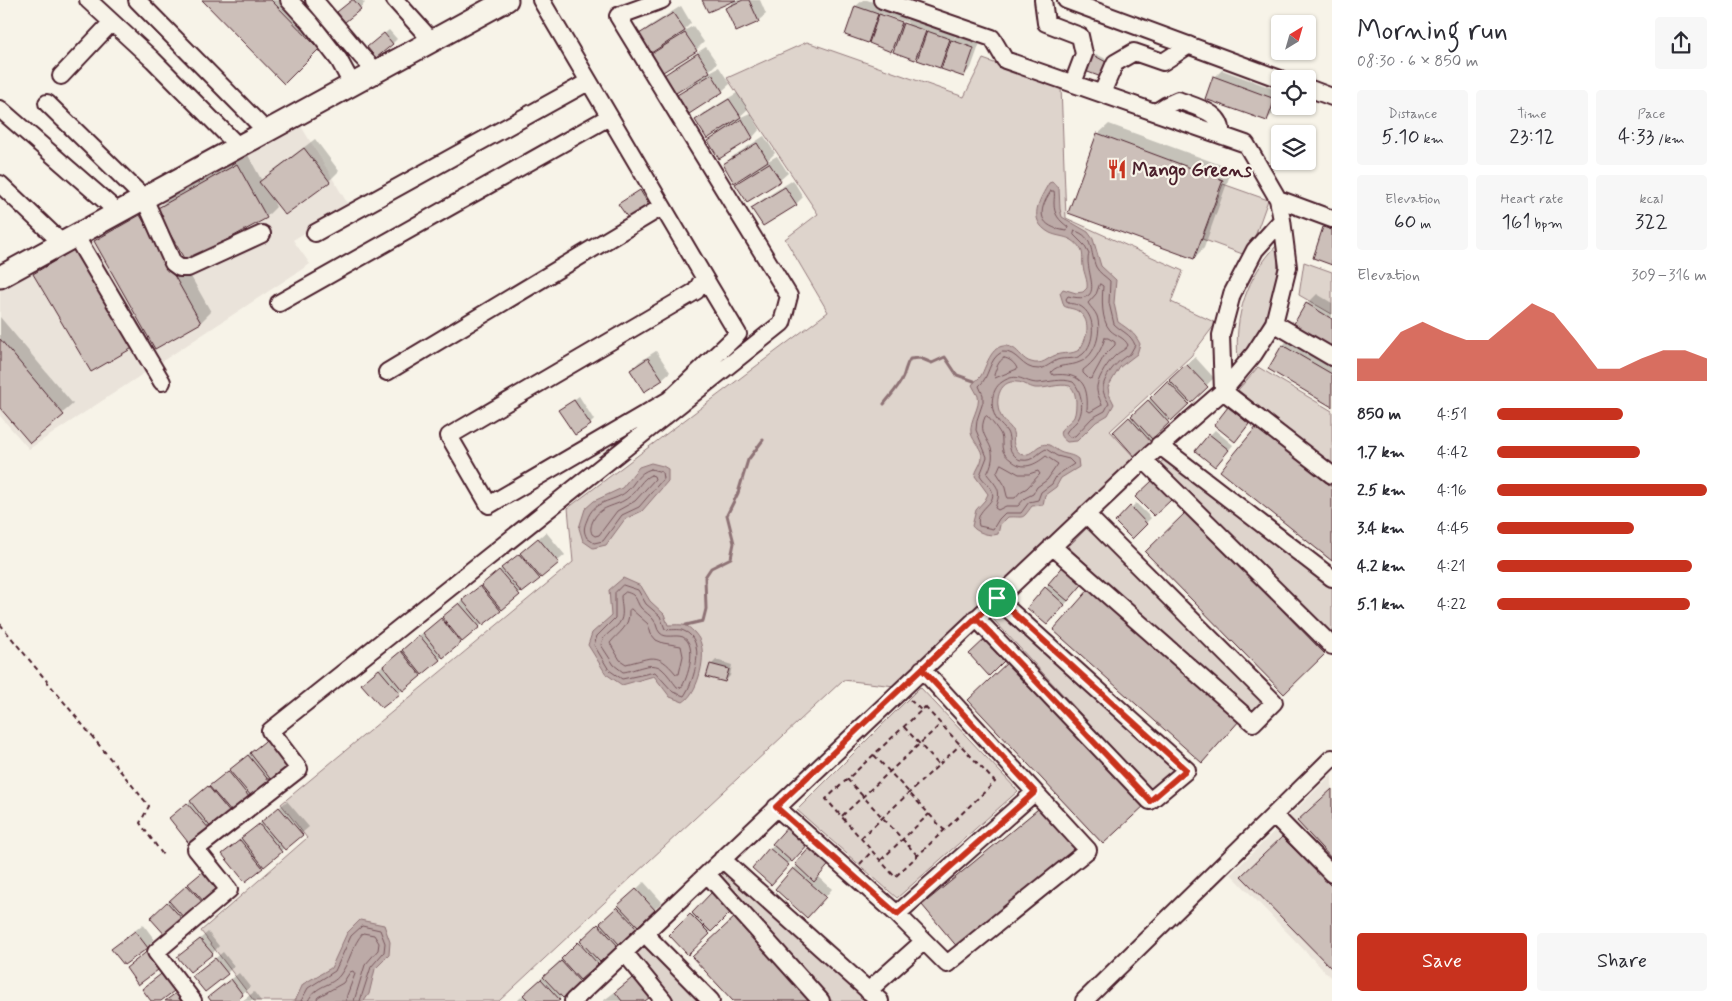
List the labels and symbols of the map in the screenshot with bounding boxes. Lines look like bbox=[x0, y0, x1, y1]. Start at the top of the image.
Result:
north arrow bbox=[1271, 15, 1316, 60]
restaurant icon: Mango Greens bbox=[1106, 158, 1128, 180]
place label: Mango Greens bbox=[1132, 158, 1252, 186]
pin bbox=[976, 577, 1018, 619]

